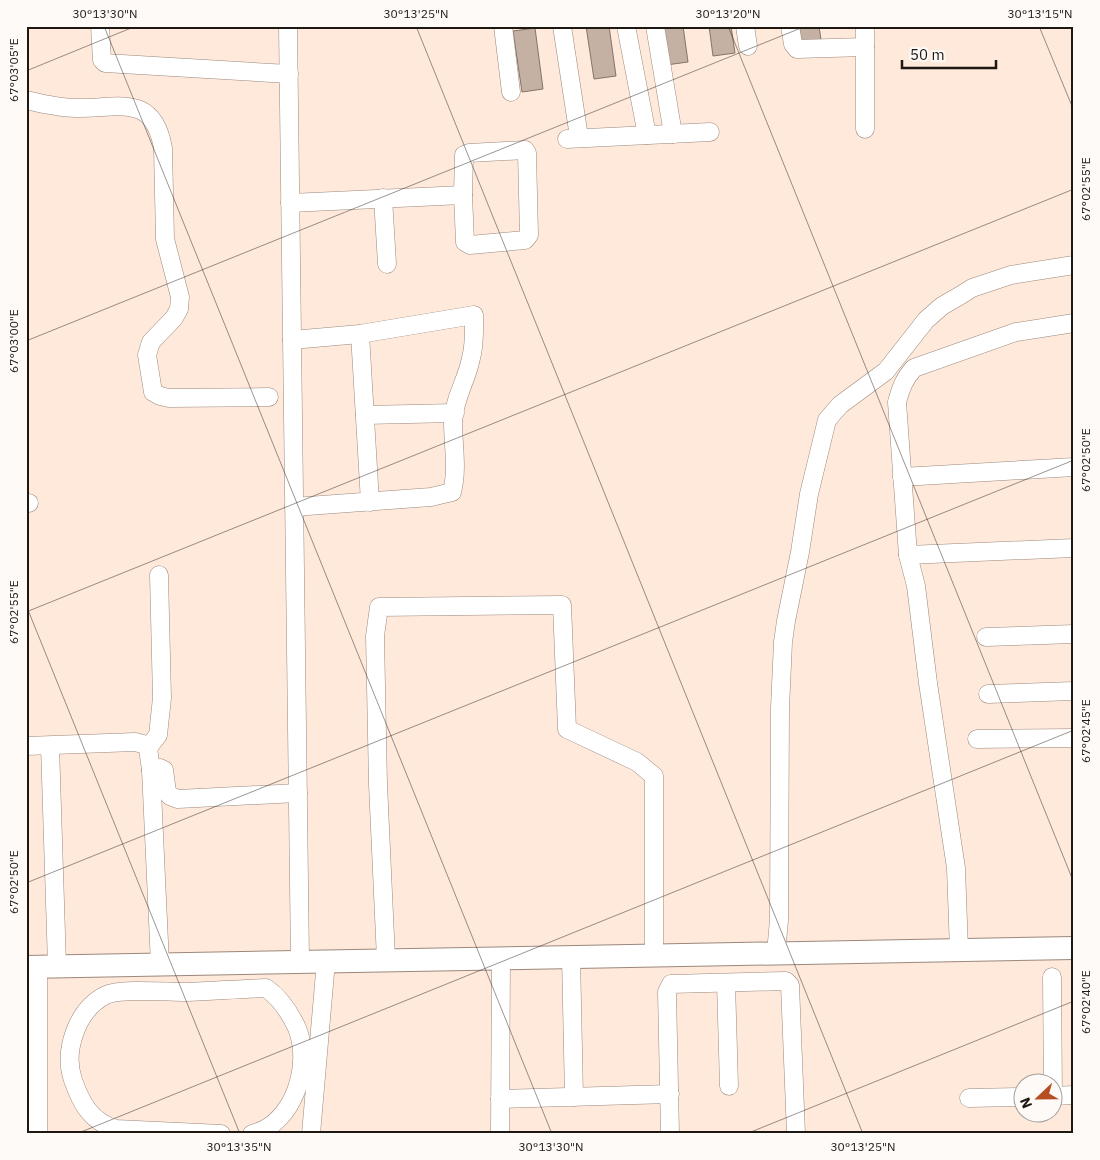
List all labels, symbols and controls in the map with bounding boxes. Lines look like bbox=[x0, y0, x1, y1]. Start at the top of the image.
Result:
text: 30°13'30"N bbox=[72, 6, 138, 21]
text: 30°13'25"N bbox=[383, 6, 449, 21]
text: 30°13'20"N bbox=[695, 6, 761, 21]
text: 30°13'15"N bbox=[1007, 6, 1073, 21]
text: 67°03'05"E bbox=[6, 38, 21, 102]
scale bar bbox=[902, 38, 996, 70]
text: 50 m bbox=[910, 45, 945, 64]
text: 67°02'55"E bbox=[1078, 157, 1093, 221]
text: 67°03'00"E bbox=[6, 309, 21, 373]
text: 67°02'50"E bbox=[1078, 428, 1093, 492]
text: 67°02'55"E bbox=[6, 580, 21, 644]
text: 67°02'45"E bbox=[1078, 699, 1093, 763]
text: 67°02'50"E bbox=[6, 850, 21, 914]
text: 67°02'40"E bbox=[1078, 970, 1093, 1034]
north arrow bbox=[1012, 1072, 1062, 1122]
text: N bbox=[1016, 1095, 1036, 1111]
text: 30°13'35"N bbox=[206, 1139, 272, 1154]
text: 30°13'30"N bbox=[518, 1139, 584, 1154]
text: 30°13'25"N bbox=[830, 1139, 896, 1154]

